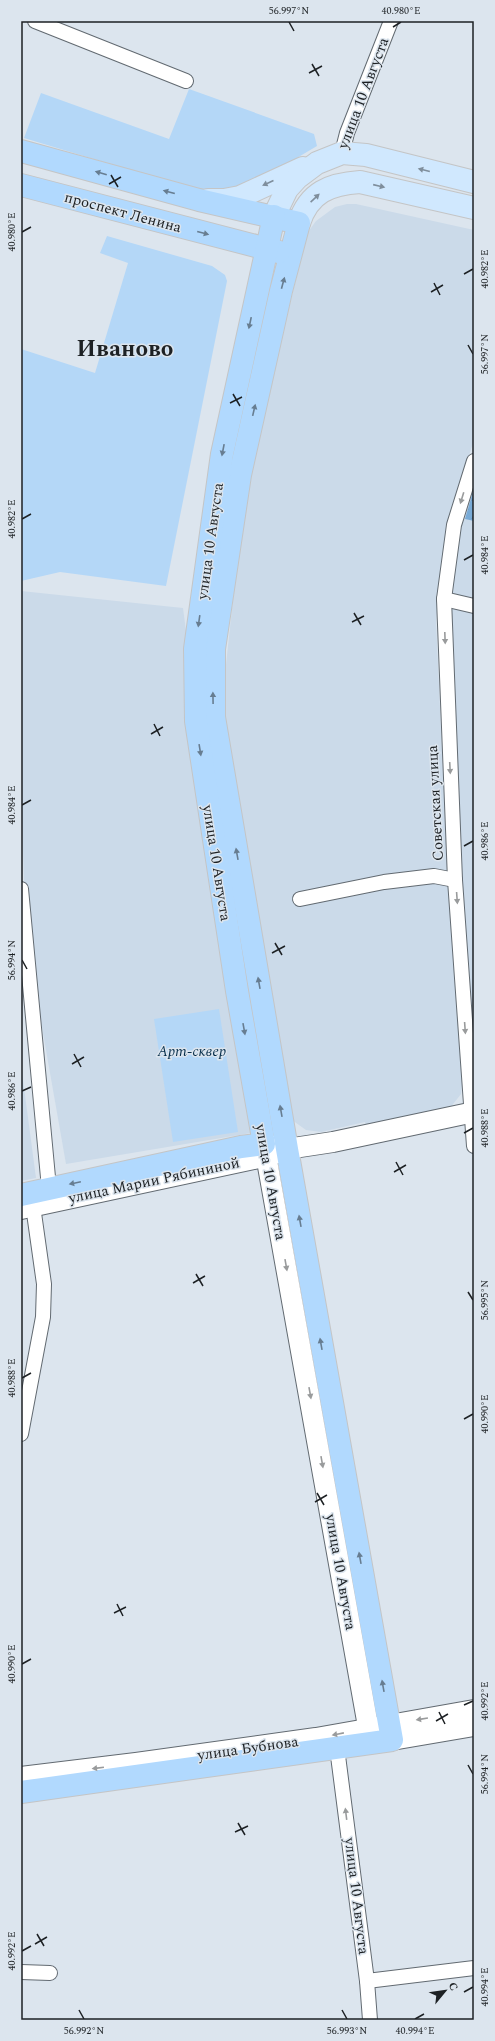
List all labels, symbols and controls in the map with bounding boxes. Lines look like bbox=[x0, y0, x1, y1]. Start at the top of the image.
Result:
text: 56.997°N bbox=[269, 3, 309, 19]
text: 40.980°E bbox=[381, 3, 421, 19]
street label: улица 10 Августа bbox=[331, 34, 396, 153]
one-way arrow bbox=[418, 167, 430, 173]
one-way arrow bbox=[95, 170, 108, 176]
one-way arrow bbox=[262, 180, 273, 186]
one-way arrow bbox=[373, 184, 385, 190]
street label: проспект Ленина bbox=[62, 186, 185, 239]
one-way arrow bbox=[163, 189, 175, 195]
one-way arrow bbox=[310, 193, 320, 203]
text: 40.980°E bbox=[4, 212, 20, 252]
one-way arrow bbox=[197, 230, 209, 236]
text: 40.982°E bbox=[477, 249, 493, 289]
one-way arrow bbox=[280, 277, 286, 289]
one-way arrow bbox=[246, 317, 252, 329]
district label: Иваново bbox=[77, 332, 173, 367]
text: 56.997°N bbox=[477, 334, 493, 374]
one-way arrow bbox=[251, 404, 257, 416]
one-way arrow bbox=[220, 444, 226, 456]
street label: улица 10 Августа bbox=[191, 481, 230, 602]
one-way arrow bbox=[459, 493, 465, 505]
text: 40.982°E bbox=[4, 499, 20, 539]
text: 40.984°E bbox=[477, 535, 493, 575]
one-way arrow bbox=[196, 614, 202, 627]
one-way arrow bbox=[442, 632, 448, 645]
one-way arrow bbox=[210, 691, 216, 704]
one-way arrow bbox=[197, 744, 203, 756]
street label: Советская улица bbox=[421, 744, 450, 861]
one-way arrow bbox=[447, 762, 454, 774]
text: 40.984°E bbox=[4, 785, 20, 825]
street label: улица 10 Августа bbox=[196, 802, 237, 924]
text: 40.986°E bbox=[477, 821, 493, 861]
one-way arrow bbox=[234, 848, 240, 861]
one-way arrow bbox=[453, 892, 460, 904]
text: 56.994°N bbox=[4, 940, 20, 980]
one-way arrow bbox=[256, 976, 262, 989]
one-way arrow bbox=[461, 1022, 468, 1034]
one-way arrow bbox=[241, 1023, 247, 1035]
park label: Арт-сквер bbox=[157, 1040, 226, 1063]
text: 40.986°E bbox=[4, 1071, 20, 1111]
one-way arrow bbox=[278, 1105, 284, 1117]
text: 40.988°E bbox=[477, 1108, 493, 1148]
street label: улица 10 Августа bbox=[249, 1121, 292, 1243]
street label: улица Марии Рябининой bbox=[65, 1151, 242, 1210]
one-way arrow bbox=[69, 1180, 82, 1186]
one-way arrow bbox=[297, 1215, 303, 1228]
one-way arrow bbox=[284, 1259, 290, 1271]
text: 56.995°N bbox=[477, 1280, 493, 1320]
one-way arrow bbox=[318, 1337, 324, 1350]
text: 40.988°E bbox=[4, 1358, 20, 1398]
one-way arrow bbox=[307, 1387, 313, 1399]
text: 40.990°E bbox=[477, 1394, 493, 1434]
one-way arrow bbox=[319, 1456, 325, 1469]
street label: улица 10 Августа bbox=[319, 1511, 362, 1633]
one-way arrow bbox=[356, 1552, 362, 1564]
text: 40.990°E bbox=[4, 1644, 20, 1684]
one-way arrow bbox=[379, 1680, 385, 1692]
text: 40.992°E bbox=[477, 1681, 493, 1721]
one-way arrow bbox=[416, 1716, 428, 1722]
street label: улица Бубнова bbox=[195, 1730, 301, 1767]
one-way arrow bbox=[331, 1731, 344, 1737]
text: 56.994°N bbox=[477, 1754, 493, 1794]
one-way arrow bbox=[92, 1765, 104, 1771]
one-way arrow bbox=[343, 1808, 350, 1820]
street label: улица 10 Августа bbox=[338, 1835, 375, 1956]
text: 40.992°E bbox=[4, 1931, 20, 1971]
text: 40.994°E bbox=[477, 1967, 493, 2007]
north arrow bbox=[425, 1971, 465, 2011]
text: С bbox=[444, 1979, 463, 1994]
text: 56.992°N bbox=[64, 2023, 104, 2039]
text: 56.993°N bbox=[327, 2023, 367, 2039]
text: 40.994°E bbox=[395, 2023, 435, 2039]

